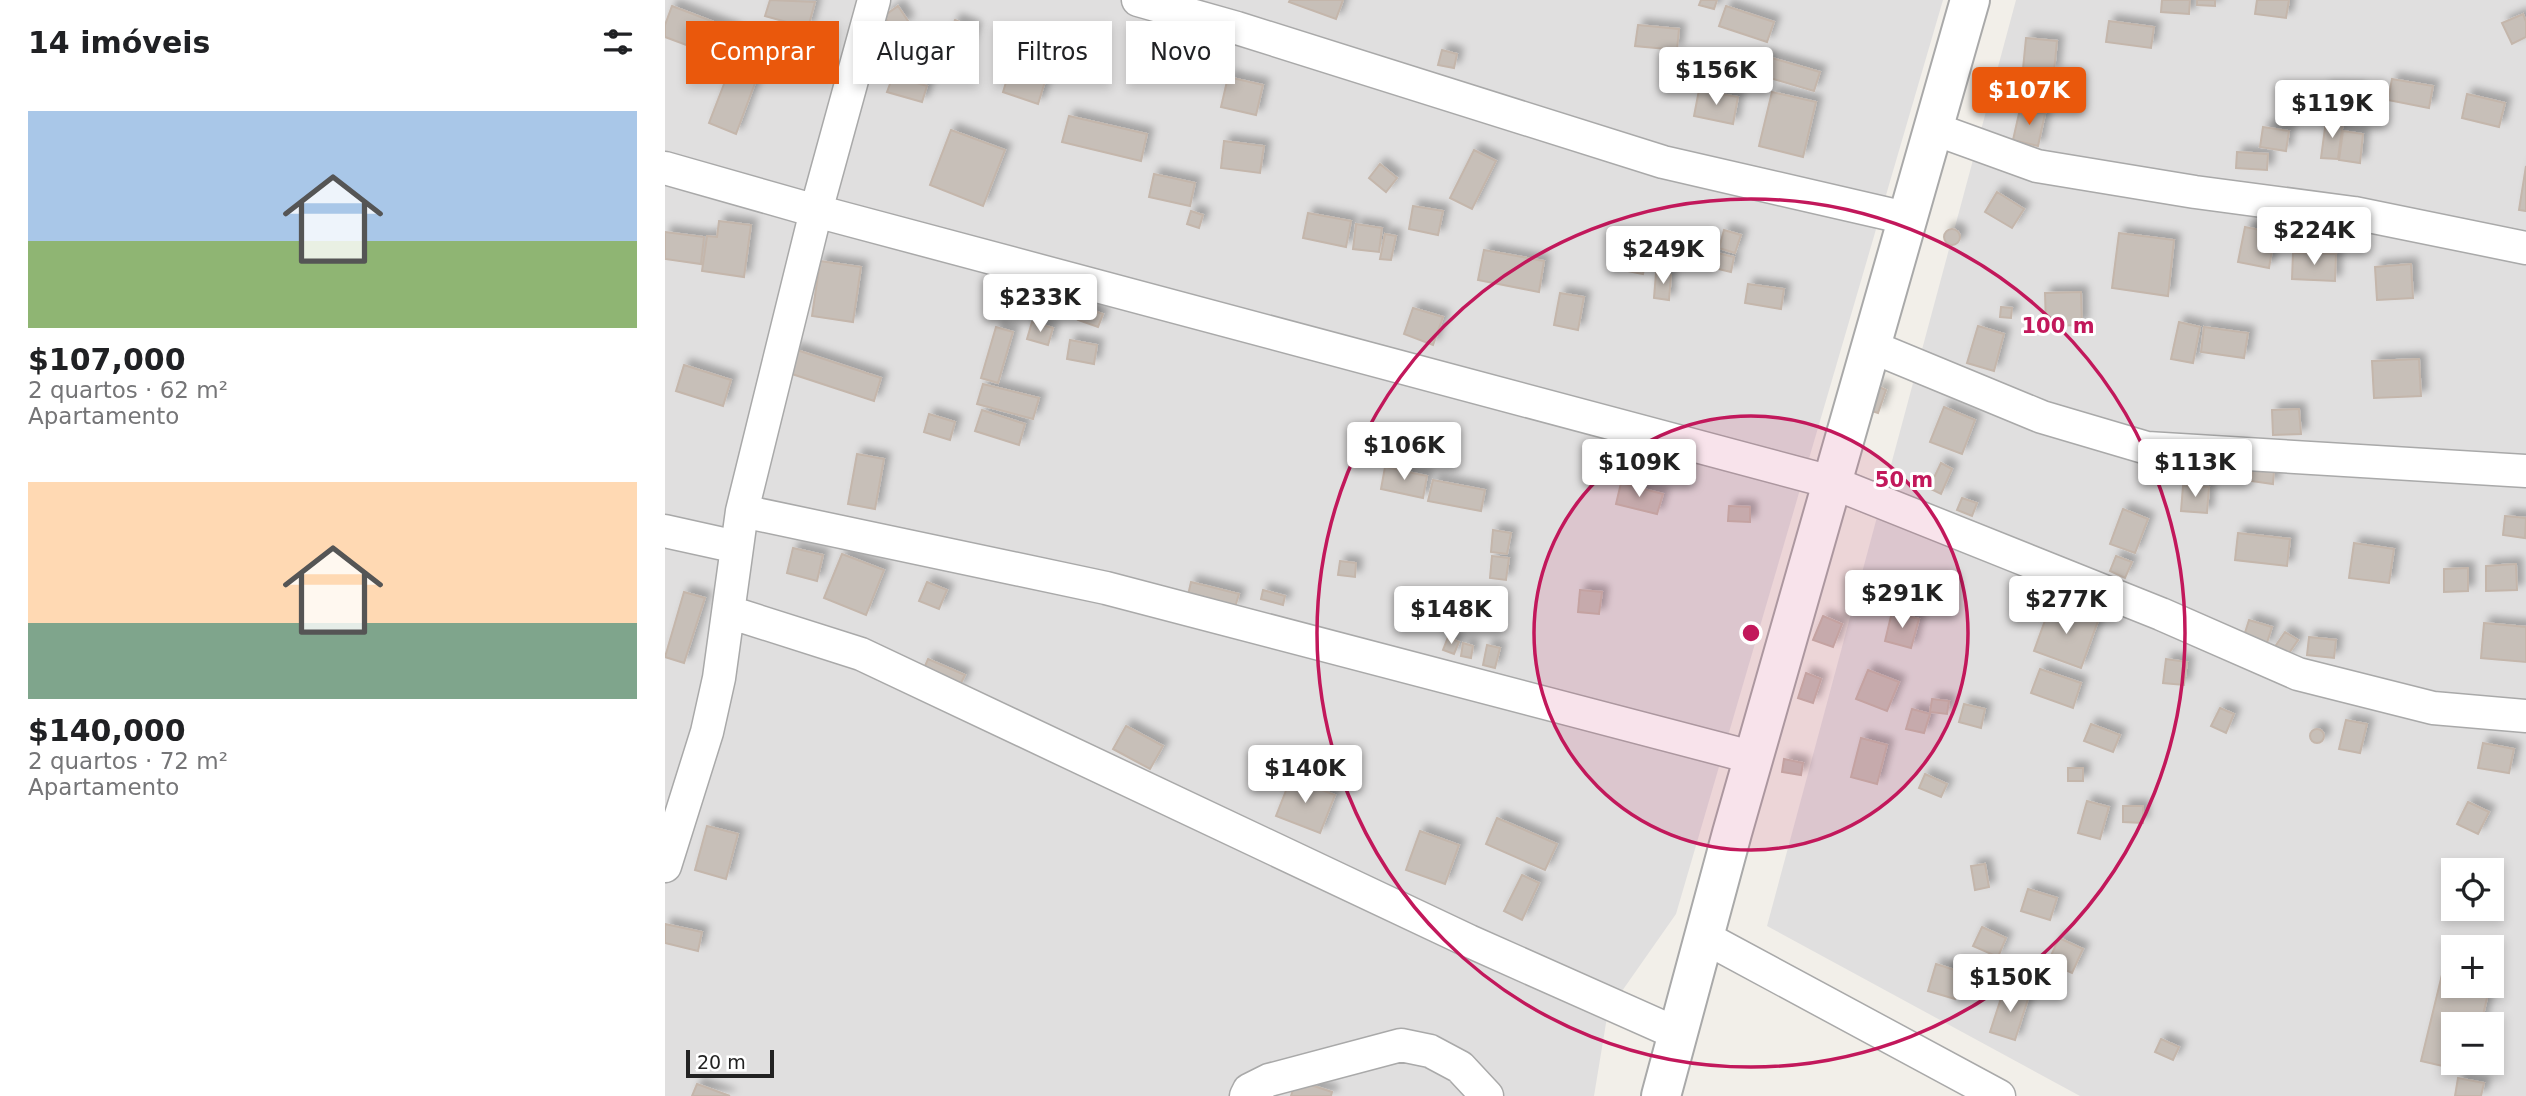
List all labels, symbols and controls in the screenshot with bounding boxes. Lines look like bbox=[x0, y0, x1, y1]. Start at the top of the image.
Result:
chip: Comprar bbox=[686, 21, 839, 84]
chip: Alugar bbox=[853, 21, 979, 84]
chip: Filtros bbox=[993, 21, 1112, 84]
chip: Novo bbox=[1126, 21, 1235, 84]
icon: filters bbox=[599, 23, 637, 61]
text: 14 imóveis bbox=[28, 25, 210, 60]
pin: $156K bbox=[1667, 48, 1765, 107]
text: $156K bbox=[1675, 57, 1757, 83]
pin: $107K bbox=[1980, 68, 2078, 127]
text: $107K bbox=[1988, 77, 2070, 103]
pin: $119K bbox=[2283, 80, 2381, 140]
text: $119K bbox=[2291, 90, 2373, 116]
icon: home bbox=[270, 156, 396, 282]
pin: $224K bbox=[2265, 208, 2363, 267]
text: $224K bbox=[2273, 217, 2355, 243]
pin: $249K bbox=[1614, 226, 1712, 286]
text: $249K bbox=[1622, 236, 1704, 262]
pin: $233K bbox=[991, 274, 1089, 334]
text: $233K bbox=[999, 284, 1081, 310]
text: 100 m bbox=[2021, 314, 2095, 338]
text: $107,000 bbox=[28, 342, 186, 377]
text: 2 quartos · 62 m² bbox=[28, 377, 228, 403]
text: Apartamento bbox=[28, 403, 179, 429]
pin: $106K bbox=[1355, 422, 1453, 482]
text: $106K bbox=[1363, 432, 1445, 458]
pin: $109K bbox=[1590, 440, 1688, 499]
pin: $113K bbox=[2146, 440, 2244, 499]
text: $109K bbox=[1598, 449, 1680, 475]
text: $113K bbox=[2154, 449, 2236, 475]
text: 50 m bbox=[1875, 468, 1933, 492]
icon: home bbox=[270, 527, 396, 653]
pin: $291K bbox=[1853, 570, 1951, 630]
pin: $277K bbox=[2017, 576, 2115, 636]
text: $291K bbox=[1861, 580, 1943, 606]
pin: $148K bbox=[1402, 586, 1500, 646]
text: $277K bbox=[2025, 586, 2107, 612]
text: $148K bbox=[1410, 596, 1492, 622]
centre of rings bbox=[1739, 621, 1763, 645]
text: $140,000 bbox=[28, 713, 186, 748]
pin: $140K bbox=[1256, 746, 1354, 805]
text: 2 quartos · 72 m² bbox=[28, 748, 228, 774]
text: $140K bbox=[1264, 755, 1346, 781]
text: Apartamento bbox=[28, 774, 179, 800]
map controls bbox=[2441, 858, 2504, 1075]
button: locate bbox=[2441, 858, 2504, 921]
button: + bbox=[2441, 935, 2504, 998]
pin: $150K bbox=[1961, 954, 2059, 1014]
text: $150K bbox=[1969, 964, 2051, 990]
button: − bbox=[2441, 1012, 2504, 1075]
scale bar bbox=[686, 1047, 773, 1079]
text: 20 m bbox=[697, 1051, 746, 1073]

